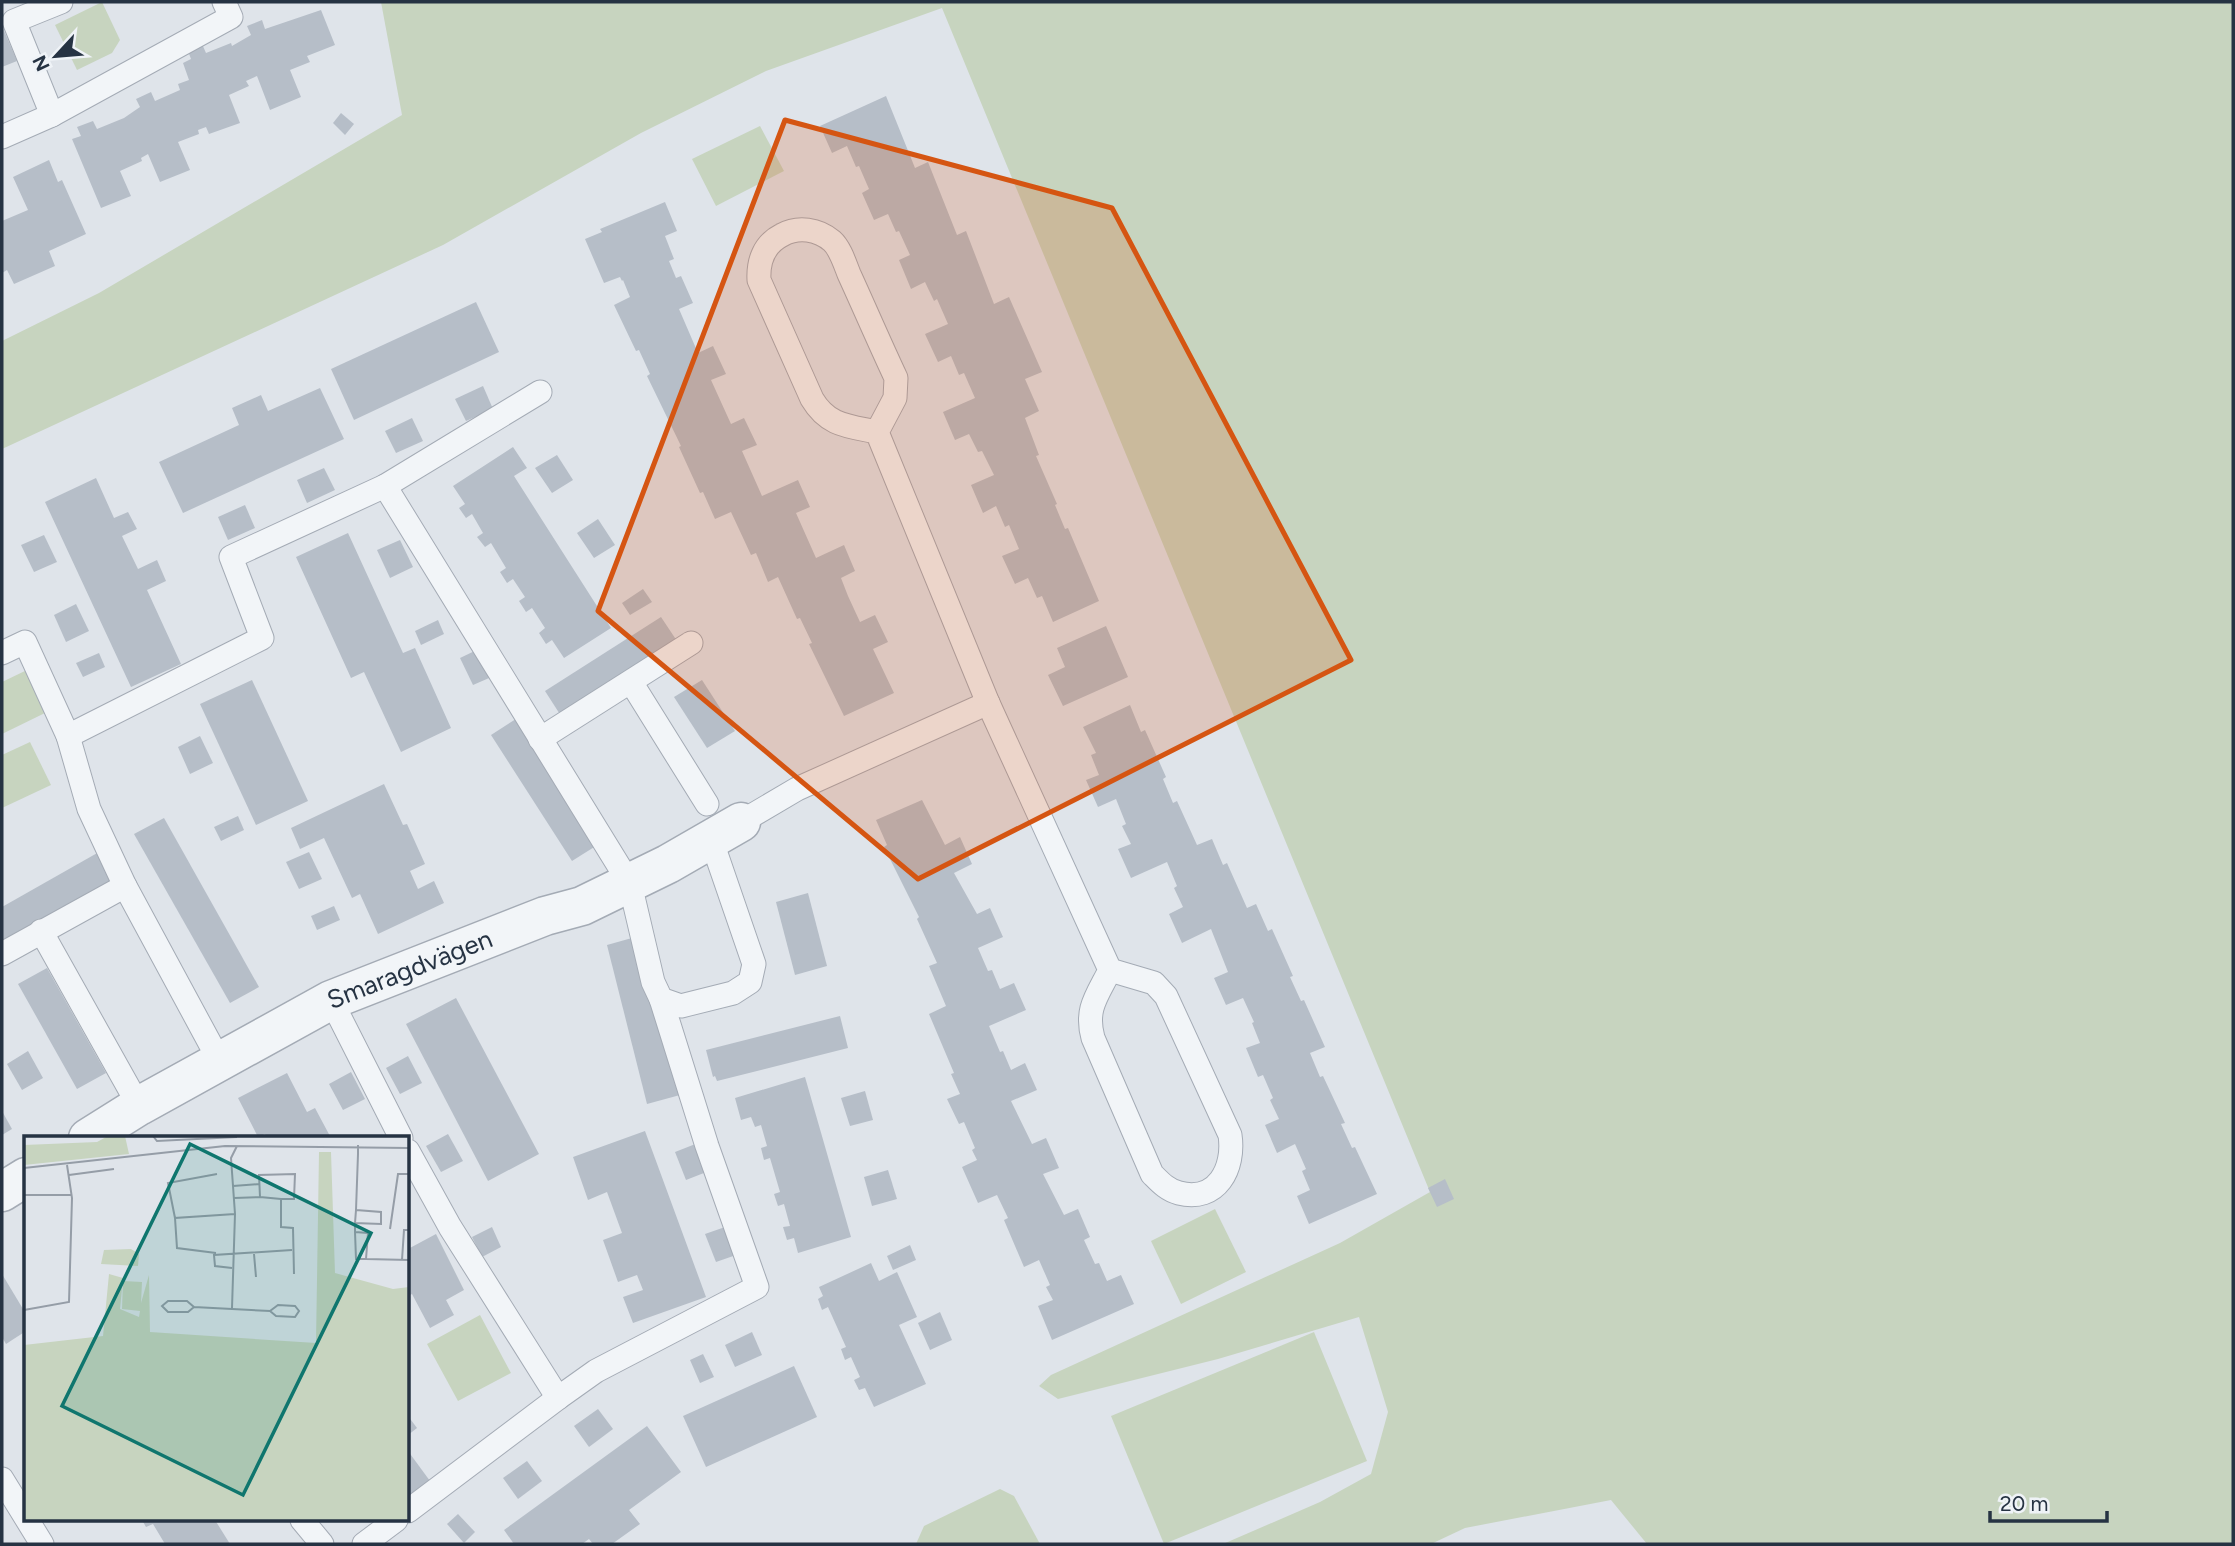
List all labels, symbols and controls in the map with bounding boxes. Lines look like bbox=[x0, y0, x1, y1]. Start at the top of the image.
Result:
north arrow bbox=[21, 21, 91, 91]
text: N bbox=[28, 52, 55, 75]
street label: Smaragdvägen bbox=[322, 922, 497, 1016]
inset map bbox=[24, 1136, 410, 1522]
scale bar bbox=[1990, 1480, 2107, 1524]
text: 20 m bbox=[2000, 1491, 2048, 1516]

